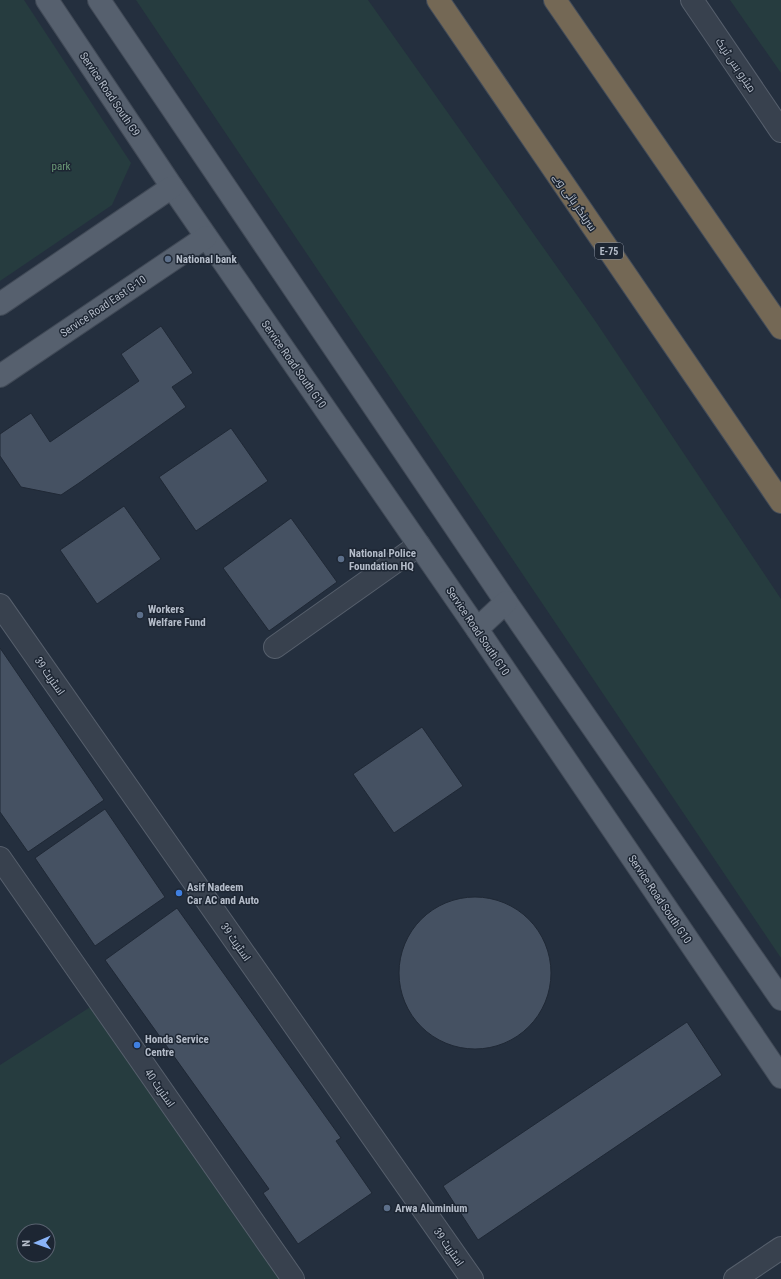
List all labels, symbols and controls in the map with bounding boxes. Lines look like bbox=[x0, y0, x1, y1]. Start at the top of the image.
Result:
street label: میٹرو بس ٹریک bbox=[713, 36, 759, 95]
street label: Service Road South G9 bbox=[77, 50, 143, 139]
park label: park bbox=[51, 160, 71, 173]
street label: سرینگر ہائی وے bbox=[549, 171, 599, 234]
road number: E-75 bbox=[595, 243, 623, 259]
place label: National bank bbox=[176, 253, 237, 266]
marker: National bank bbox=[163, 254, 173, 264]
street label: Service Road East G-10 bbox=[58, 273, 149, 340]
street label: Service Road South G10 bbox=[258, 318, 329, 411]
place label: National Police Foundation HQ bbox=[349, 547, 416, 573]
marker: National Police Foundation HQ bbox=[336, 554, 346, 564]
street label: Service Road South G10 bbox=[443, 585, 512, 678]
place label: Workers Welfare Fund bbox=[148, 603, 206, 629]
marker: Workers Welfare Fund bbox=[135, 610, 145, 620]
street label: اسٹریٹ 39 bbox=[32, 655, 68, 698]
street label: Service Road South G10 bbox=[625, 853, 694, 946]
place label: Asif Nadeem Car AC and Auto bbox=[187, 881, 260, 907]
marker: Asif Nadeem Car AC and Auto bbox=[174, 888, 184, 898]
street label: اسٹریٹ 39 bbox=[218, 921, 254, 964]
place label: Honda Service Centre bbox=[145, 1033, 209, 1059]
marker: Honda Service Centre bbox=[132, 1040, 142, 1050]
street label: اسٹریٹ 40 bbox=[142, 1067, 178, 1110]
place label: Arwa Aluminium bbox=[395, 1202, 467, 1215]
marker: Arwa Aluminium bbox=[382, 1203, 392, 1213]
north arrow bbox=[16, 1223, 56, 1263]
street label: اسٹریٹ 39 bbox=[431, 1226, 467, 1269]
text: N bbox=[20, 1239, 33, 1247]

